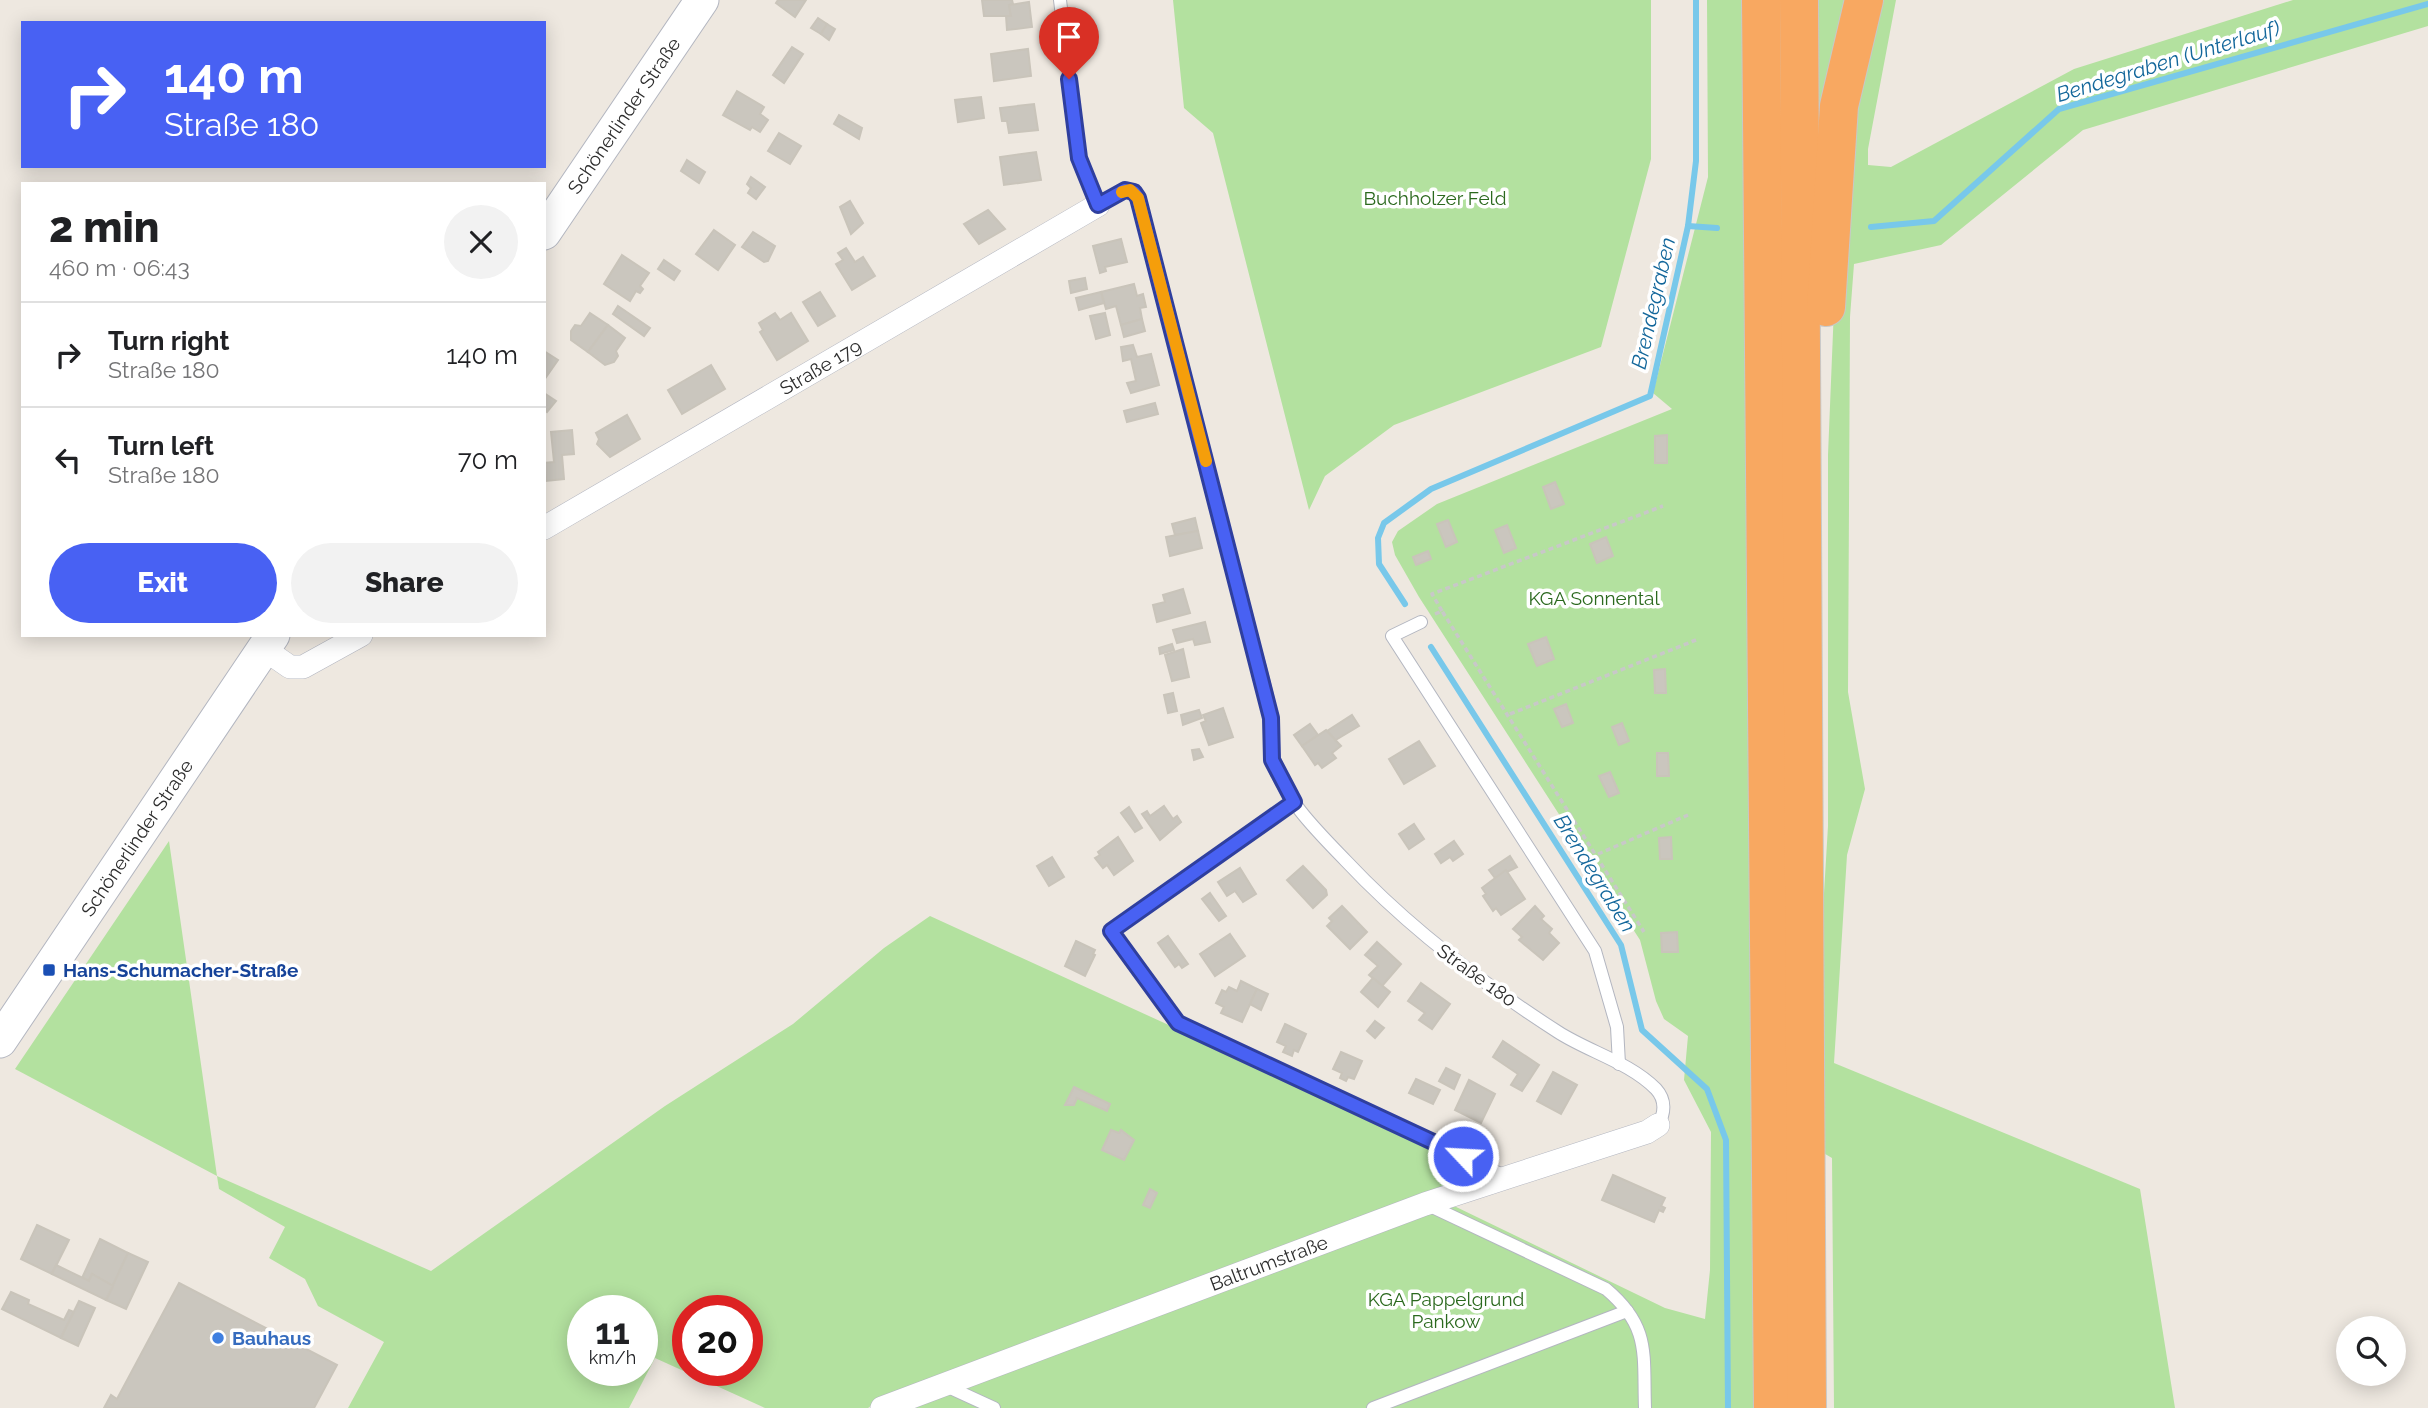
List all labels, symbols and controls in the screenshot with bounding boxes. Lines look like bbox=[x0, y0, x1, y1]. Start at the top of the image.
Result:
pin bbox=[1039, 7, 1099, 79]
water label: Bendegraben (Unterlauf) bbox=[2053, 15, 2283, 107]
icon: arrive bbox=[1050, 18, 1088, 56]
street label: Schönerlinder Straße bbox=[563, 33, 684, 198]
text: 140 m bbox=[164, 47, 304, 104]
icon: right bbox=[49, 49, 140, 140]
text: Straße 180 bbox=[164, 106, 319, 143]
park label: Buchholzer Feld bbox=[1363, 187, 1507, 209]
text: 2 min bbox=[49, 203, 159, 252]
button: close bbox=[444, 205, 518, 279]
water label: Brendegraben bbox=[1626, 235, 1680, 371]
text: 460 m · 06:43 bbox=[49, 254, 190, 281]
text: Turn right bbox=[108, 326, 229, 356]
street label: Straße 179 bbox=[776, 335, 865, 399]
icon: right bbox=[49, 336, 87, 374]
text: 140 m bbox=[446, 340, 518, 370]
text: Straße 180 bbox=[108, 356, 220, 383]
text: Turn left bbox=[108, 431, 214, 461]
icon: left bbox=[49, 441, 87, 479]
text: 70 m bbox=[458, 445, 518, 475]
text: Straße 180 bbox=[108, 461, 220, 488]
button: Exit bbox=[49, 543, 277, 623]
button: Share bbox=[291, 543, 518, 623]
park label: KGA Sonnental bbox=[1528, 587, 1660, 609]
street label: Schönerlinder Straße bbox=[76, 755, 197, 920]
water label: Brendegraben bbox=[1549, 809, 1641, 937]
street label: Straße 180 bbox=[1433, 939, 1521, 1011]
place label: Hans-Schumacher-Straße bbox=[63, 959, 298, 981]
marker: Hans-Schumacher-Straße bbox=[41, 962, 57, 978]
position arrow bbox=[1426, 1119, 1500, 1193]
street label: Baltrumstraße bbox=[1207, 1231, 1331, 1295]
park label: KGA Pappelgrund Pankow bbox=[1368, 1288, 1524, 1332]
speed limit sign: 20 bbox=[672, 1295, 763, 1386]
text: 11 bbox=[595, 1311, 630, 1352]
map controls bbox=[2336, 1316, 2406, 1386]
button: search bbox=[2336, 1316, 2406, 1386]
place label: Bauhaus bbox=[232, 1327, 311, 1349]
marker: Bauhaus bbox=[210, 1330, 226, 1346]
text: km/h bbox=[589, 1347, 636, 1368]

